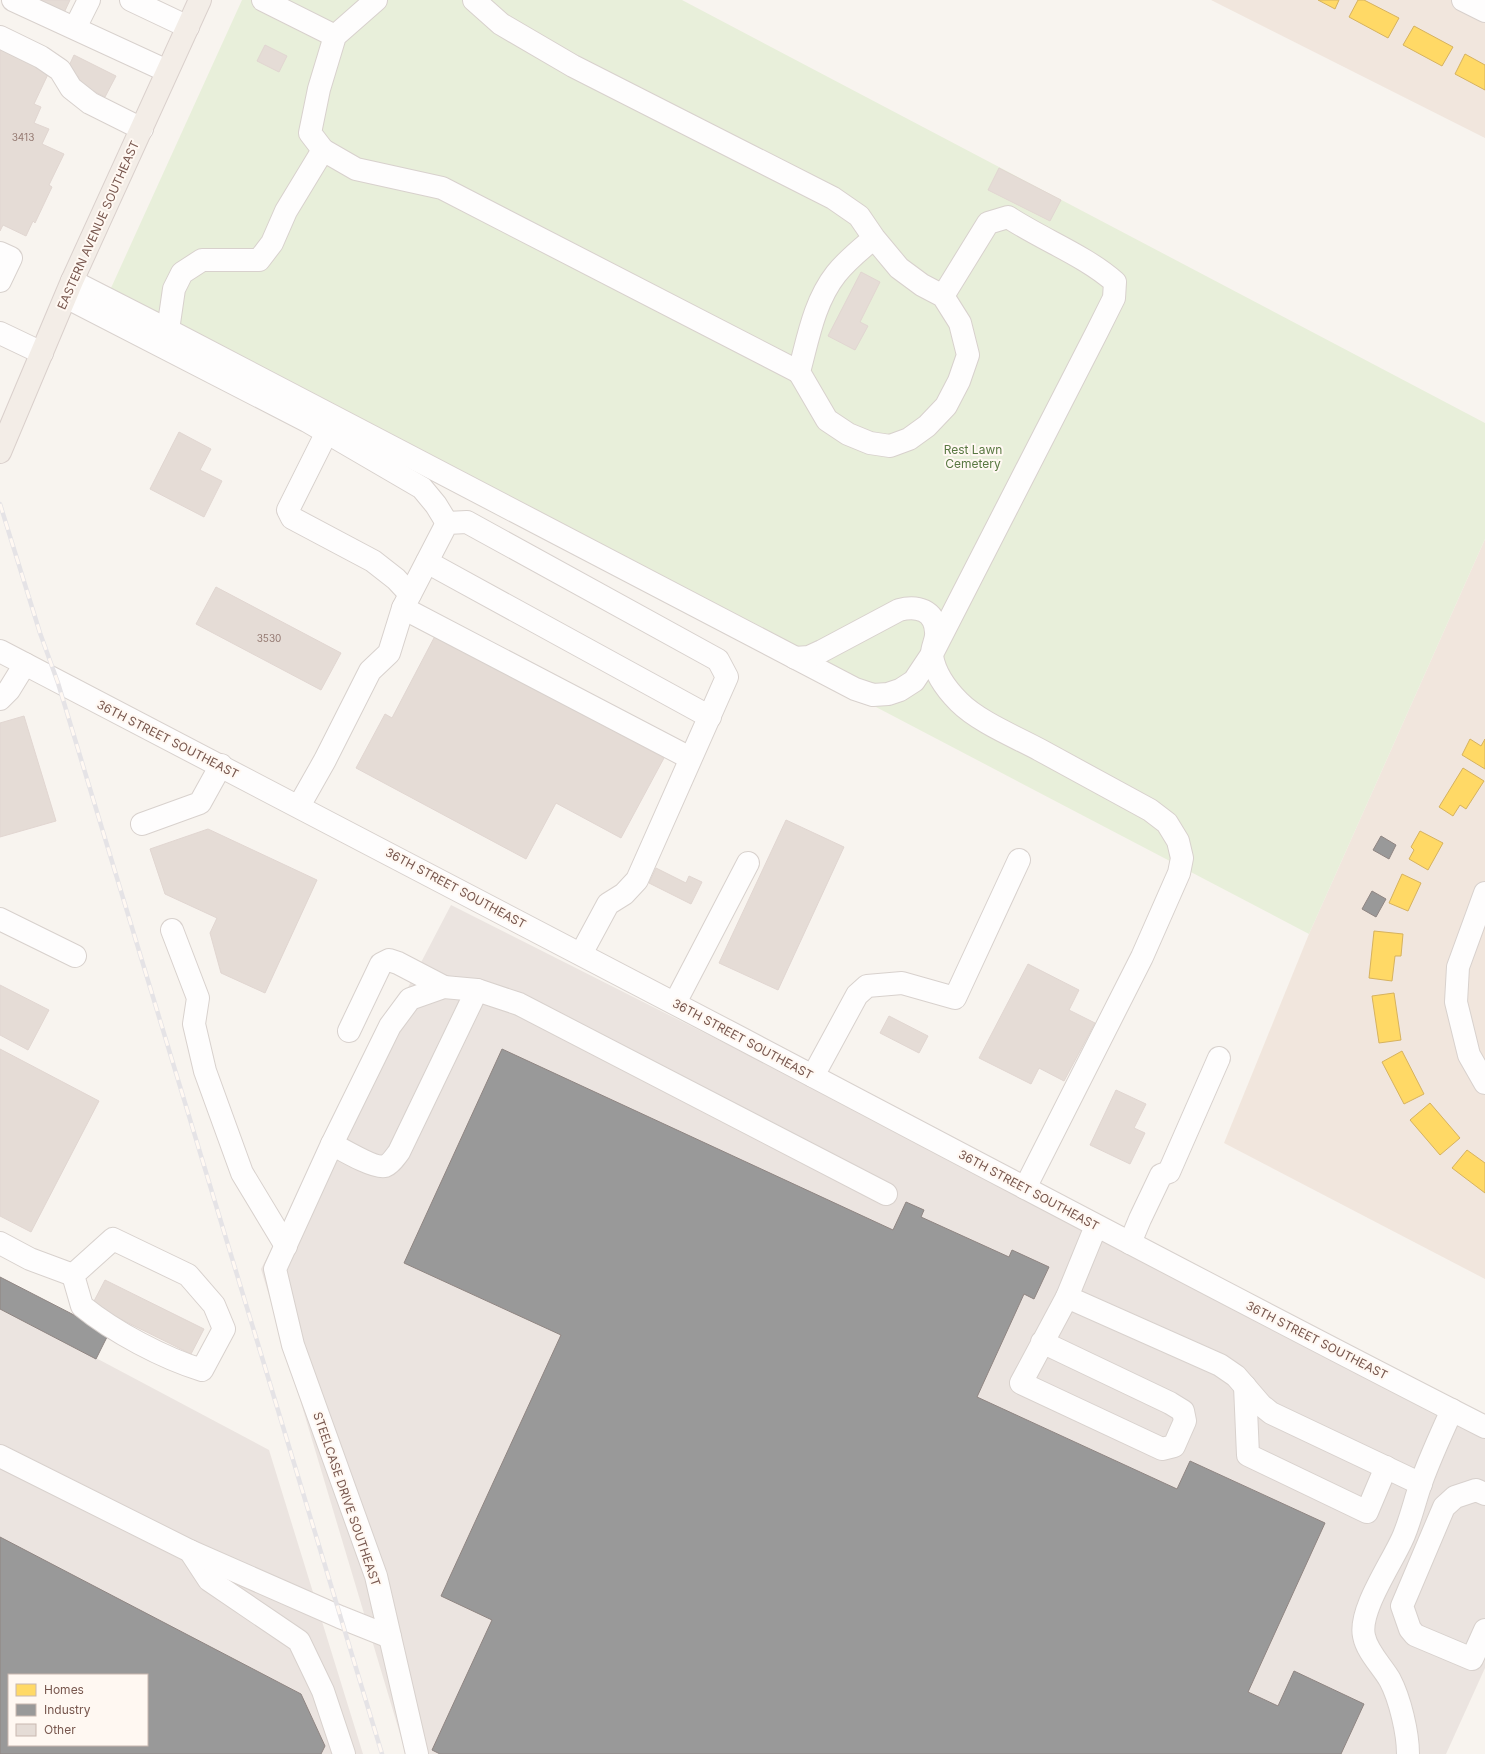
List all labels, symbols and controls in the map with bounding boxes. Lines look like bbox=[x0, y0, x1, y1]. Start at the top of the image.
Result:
house number: 3413 bbox=[12, 131, 34, 143]
street label: EASTERN AVENUE SOUTHEAST bbox=[54, 138, 142, 312]
park label: Rest Lawn Cemetery bbox=[944, 442, 1002, 471]
house number: 3530 bbox=[257, 632, 281, 644]
street label: 36TH STREET SOUTHEAST bbox=[95, 697, 242, 781]
street label: 36TH STREET SOUTHEAST bbox=[383, 845, 529, 932]
street label: 36TH STREET SOUTHEAST bbox=[670, 996, 816, 1083]
street label: 36TH STREET SOUTHEAST bbox=[956, 1147, 1102, 1234]
street label: 36TH STREET SOUTHEAST bbox=[1244, 1298, 1391, 1382]
street label: STEELCASE DRIVE SOUTHEAST bbox=[310, 1410, 384, 1588]
legend bbox=[8, 1674, 148, 1746]
text: Homes bbox=[44, 1682, 84, 1697]
text: Industry bbox=[44, 1702, 91, 1717]
text: Other bbox=[44, 1722, 76, 1737]

